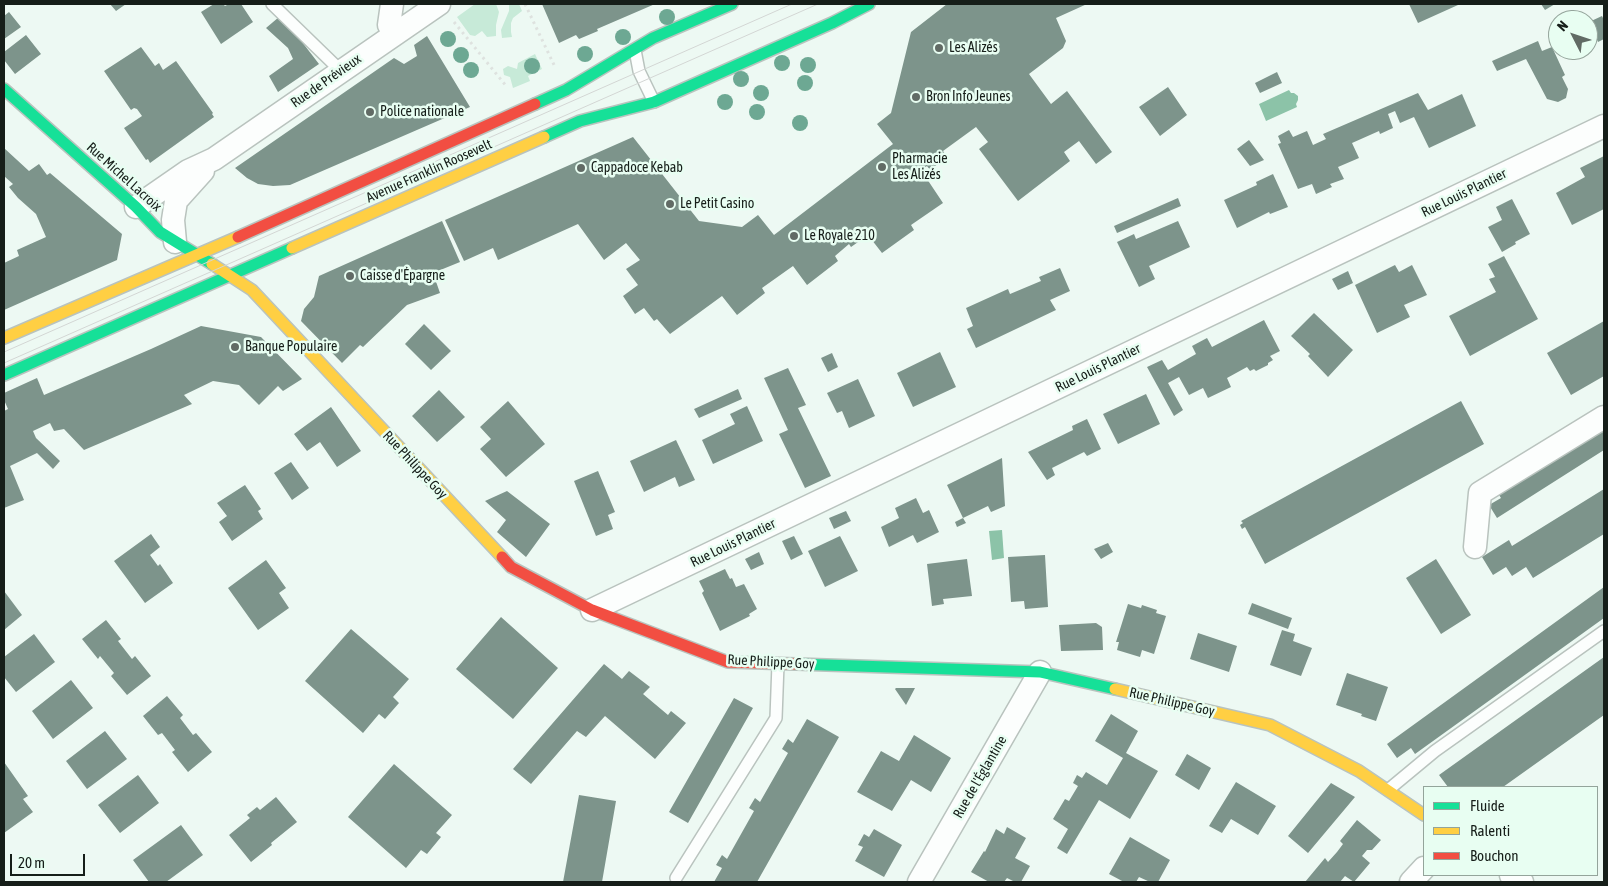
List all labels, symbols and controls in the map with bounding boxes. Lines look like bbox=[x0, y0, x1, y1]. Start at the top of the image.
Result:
north arrow bbox=[1548, 10, 1598, 60]
text: N bbox=[1554, 17, 1571, 34]
place label: Les Alizés bbox=[949, 40, 998, 56]
marker: Les Alizés bbox=[933, 42, 945, 54]
street label: Rue de Prévieux bbox=[288, 51, 364, 111]
place label: Bron Info Jeunes bbox=[926, 89, 1010, 105]
marker: Bron Info Jeunes bbox=[910, 91, 922, 103]
place label: Police nationale bbox=[380, 104, 464, 120]
marker: Police nationale bbox=[364, 106, 376, 118]
street label: Avenue Franklin Roosevelt bbox=[363, 136, 495, 206]
street label: Rue Michel Lacroix bbox=[83, 139, 165, 215]
place label: Pharmacie Les Alizés bbox=[892, 151, 948, 184]
place label: Cappadoce Kebab bbox=[591, 160, 683, 176]
marker: Pharmacie Les Alizés bbox=[876, 161, 888, 173]
marker: Cappadoce Kebab bbox=[575, 162, 587, 174]
street label: Rue Louis Plantier bbox=[1419, 165, 1509, 221]
place label: Le Petit Casino bbox=[680, 196, 754, 212]
marker: Le Petit Casino bbox=[664, 198, 676, 210]
place label: Le Royale 210 bbox=[804, 228, 875, 244]
marker: Le Royale 210 bbox=[788, 230, 800, 242]
place label: Caisse d'Épargne bbox=[360, 268, 445, 284]
marker: Caisse d'Épargne bbox=[344, 270, 356, 282]
place label: Banque Populaire bbox=[245, 339, 337, 355]
street label: Rue Louis Plantier bbox=[1053, 340, 1143, 396]
marker: Banque Populaire bbox=[229, 341, 241, 353]
street label: Rue Philippe Goy bbox=[379, 427, 451, 503]
street label: Rue Louis Plantier bbox=[688, 515, 778, 571]
street label: Rue Philippe Goy bbox=[727, 651, 815, 673]
street label: Rue Philippe Goy bbox=[1128, 684, 1216, 720]
street label: Rue de l'Églantine bbox=[950, 733, 1010, 821]
legend bbox=[1423, 786, 1598, 876]
text: Fluide bbox=[1470, 797, 1505, 814]
text: Ralenti bbox=[1470, 822, 1510, 839]
scale bar bbox=[12, 844, 88, 876]
text: Bouchon bbox=[1470, 847, 1519, 864]
text: 20 m bbox=[18, 854, 45, 871]

